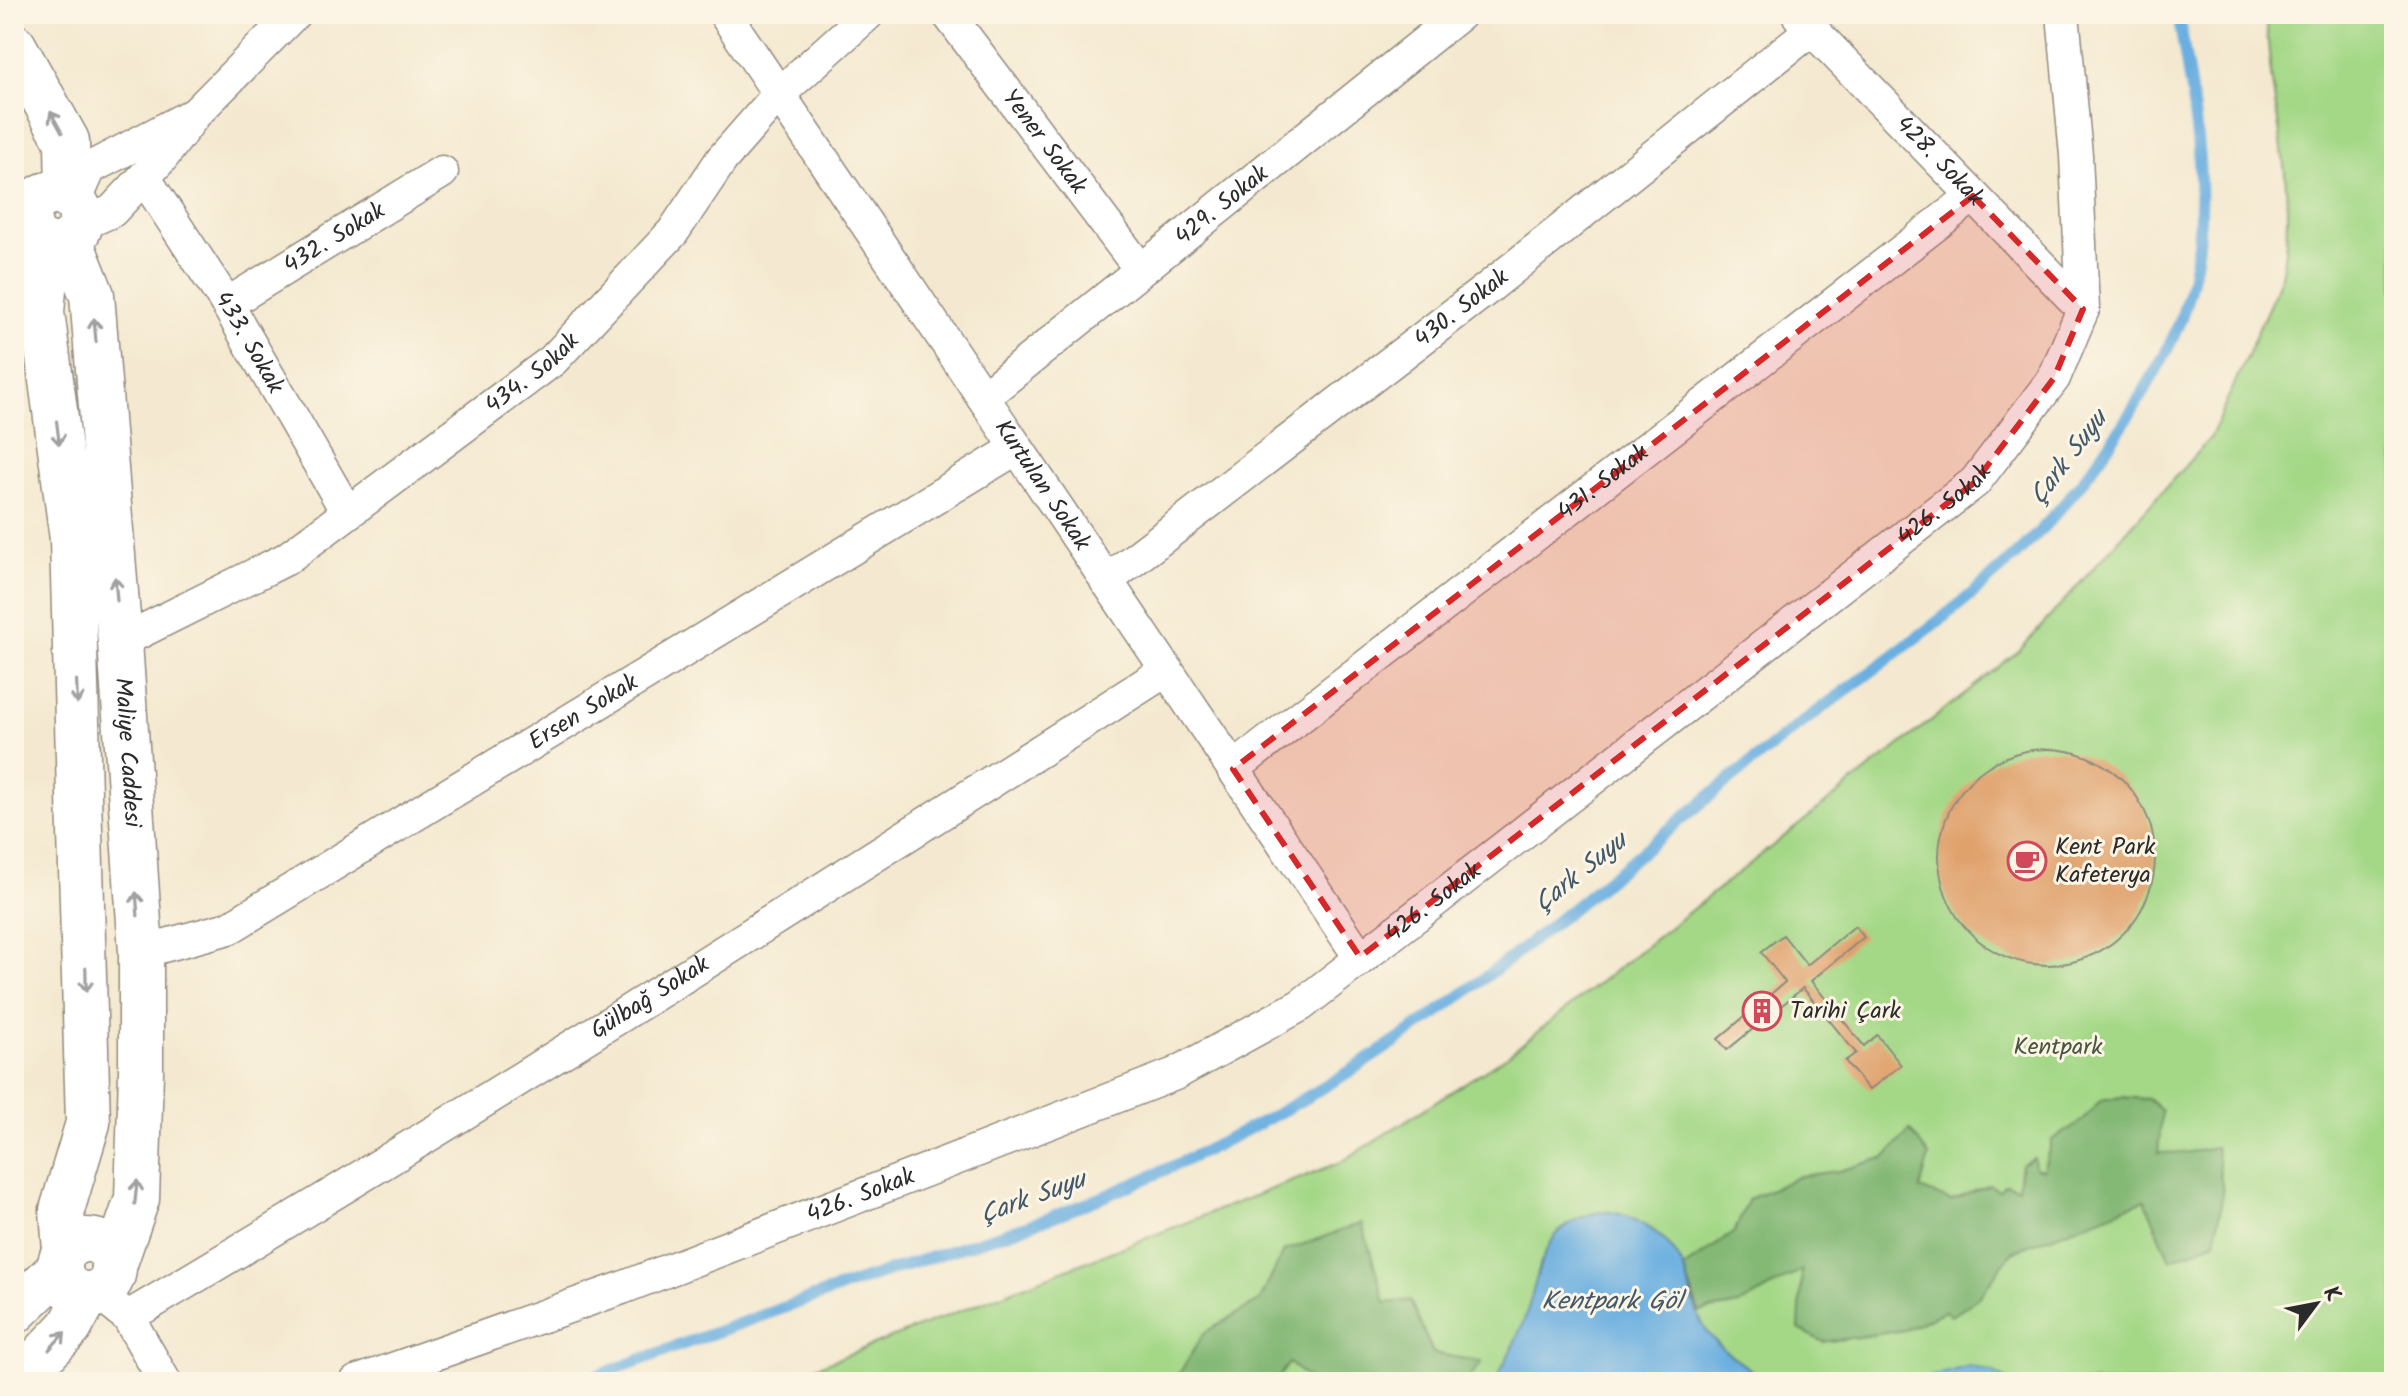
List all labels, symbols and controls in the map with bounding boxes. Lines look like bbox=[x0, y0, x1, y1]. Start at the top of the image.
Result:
street label: Yener Sokak bbox=[992, 81, 1097, 203]
street label: 428. Sokak bbox=[1886, 106, 1994, 216]
one-way arrow bbox=[48, 111, 64, 134]
street label: 429. Sokak bbox=[1166, 155, 1278, 256]
street label: 432. Sokak bbox=[276, 191, 394, 284]
street label: 430. Sokak bbox=[1405, 258, 1518, 358]
street label: 433. Sokak bbox=[204, 283, 295, 402]
one-way arrow bbox=[87, 317, 102, 344]
street label: 434. Sokak bbox=[476, 323, 590, 424]
water label: Çark Suyu bbox=[2019, 399, 2121, 515]
street label: Kurtulan Sokak bbox=[984, 411, 1101, 559]
one-way arrow bbox=[51, 420, 66, 445]
street label: 431. Sokak bbox=[1549, 434, 1658, 531]
street label: 426. Sokak bbox=[1888, 455, 2002, 555]
one-way arrow bbox=[108, 576, 123, 603]
street label: Ersen Sokak bbox=[521, 663, 646, 761]
street label: Maliye Caddesi bbox=[103, 676, 152, 830]
one-way arrow bbox=[69, 678, 85, 705]
water label: Çark Suyu bbox=[1525, 820, 1640, 924]
place label: Kent Park Kafeterya bbox=[2055, 828, 2156, 895]
cafe icon: Kent Park Kafeterya bbox=[2006, 840, 2048, 882]
street label: 426. Sokak bbox=[1376, 852, 1490, 953]
one-way arrow bbox=[129, 891, 144, 918]
street label: Gülbağ Sokak bbox=[583, 945, 718, 1050]
one-way arrow bbox=[78, 966, 94, 993]
building icon: Tarihi Çark bbox=[1741, 990, 1783, 1032]
place label: Tarihi Çark bbox=[1790, 992, 1902, 1031]
park label: Kentpark bbox=[2014, 1028, 2103, 1067]
street label: 426. Sokak bbox=[801, 1157, 921, 1234]
water label: Çark Suyu bbox=[974, 1158, 1095, 1237]
one-way arrow bbox=[129, 1179, 144, 1205]
north arrow bbox=[2276, 1264, 2356, 1344]
text: K bbox=[2312, 1280, 2349, 1310]
water label: Kentpark Göl bbox=[1542, 1281, 1687, 1323]
one-way arrow bbox=[47, 1332, 65, 1352]

